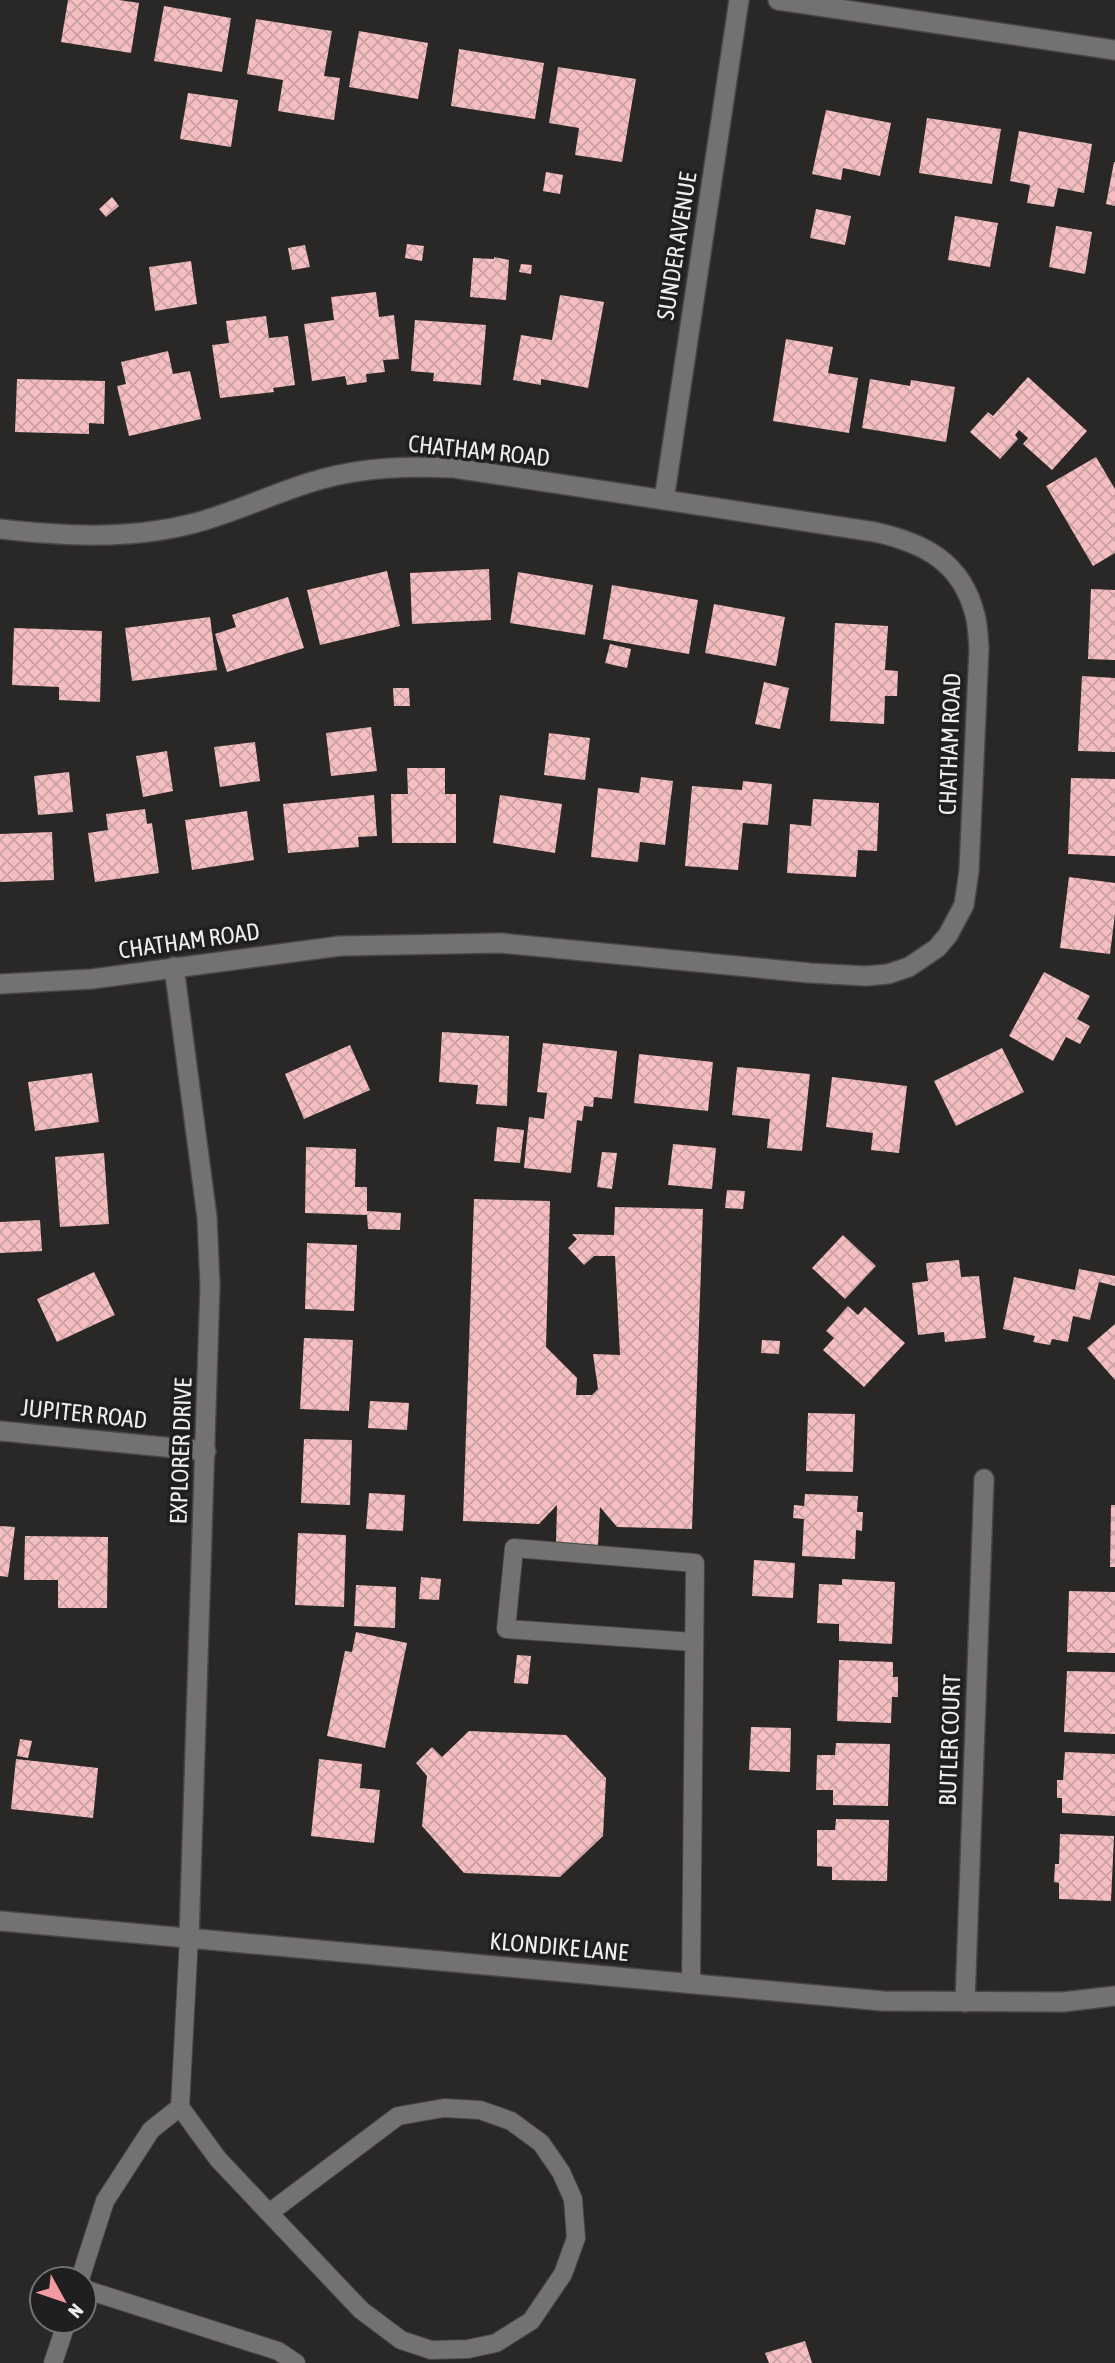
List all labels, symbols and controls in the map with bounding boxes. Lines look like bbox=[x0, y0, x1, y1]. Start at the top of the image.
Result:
street label: SUNDER AVENUE bbox=[652, 170, 702, 322]
street label: CHATHAM ROAD bbox=[407, 430, 551, 471]
street label: CHATHAM ROAD bbox=[934, 672, 965, 815]
street label: CHATHAM ROAD bbox=[117, 917, 261, 964]
street label: EXPLORER DRIVE bbox=[164, 1377, 197, 1525]
street label: JUPITER ROAD bbox=[20, 1393, 148, 1434]
street label: BUTLER COURT bbox=[934, 1673, 965, 1806]
street label: KLONDIKE LANE bbox=[489, 1927, 629, 1966]
north arrow bbox=[28, 2265, 98, 2335]
text: N bbox=[64, 2300, 88, 2322]

